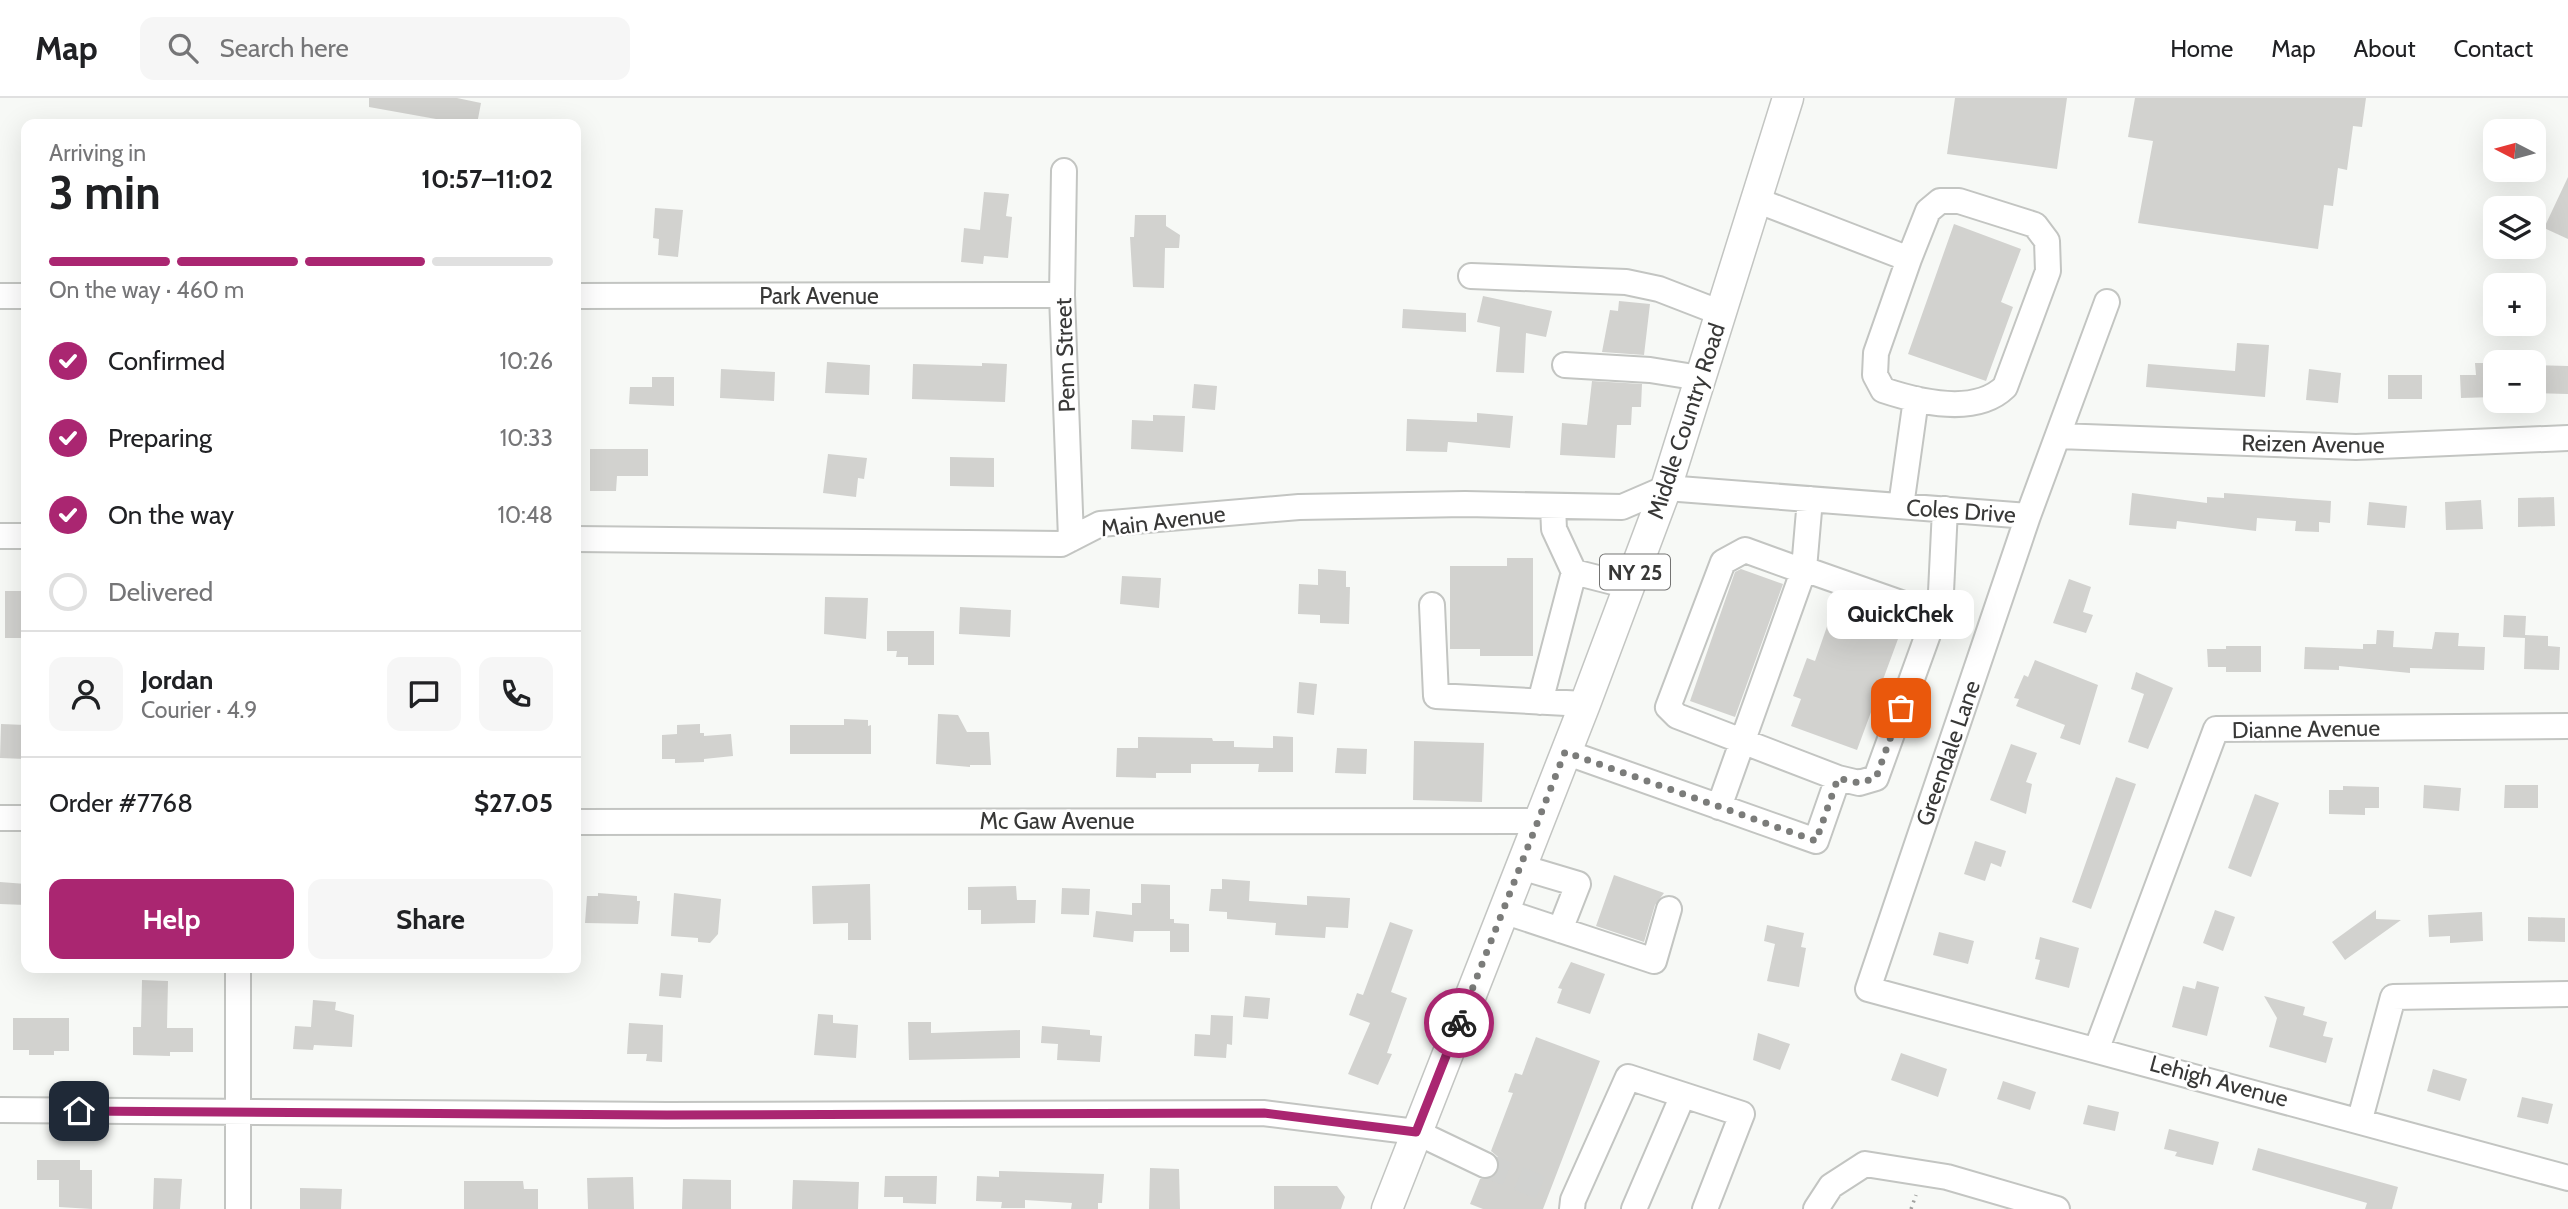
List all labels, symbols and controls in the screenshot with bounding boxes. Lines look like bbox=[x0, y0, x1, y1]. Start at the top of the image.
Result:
search box bbox=[140, 17, 630, 80]
text: Map bbox=[35, 28, 98, 68]
icon: search bbox=[164, 29, 202, 67]
text: Search here bbox=[220, 32, 349, 64]
text: Home bbox=[2170, 34, 2233, 63]
text: Map bbox=[2271, 34, 2316, 63]
text: About bbox=[2354, 34, 2416, 63]
text: Contact bbox=[2454, 34, 2533, 63]
north arrow bbox=[2483, 119, 2546, 182]
map controls bbox=[2483, 119, 2546, 413]
text: Arriving in bbox=[49, 139, 146, 167]
text: 10:57–11:02 bbox=[421, 163, 553, 195]
text: 3 min bbox=[49, 165, 161, 221]
button: layers bbox=[2483, 196, 2546, 259]
button: + bbox=[2483, 273, 2546, 336]
text: On the way · 460 m bbox=[49, 276, 244, 304]
street label: Park Avenue bbox=[759, 282, 879, 310]
street label: Penn Street bbox=[1049, 297, 1081, 413]
street label: Middle Country Road bbox=[1641, 320, 1731, 522]
icon: check bbox=[49, 342, 87, 380]
text: Confirmed bbox=[108, 345, 225, 377]
text: 10:26 bbox=[500, 347, 553, 375]
button: − bbox=[2483, 350, 2546, 413]
icon: check bbox=[49, 419, 87, 457]
text: Preparing bbox=[108, 422, 212, 454]
text: 10:33 bbox=[500, 424, 553, 452]
street label: Reizen Avenue bbox=[2241, 429, 2385, 459]
street label: Coles Drive bbox=[1905, 493, 2017, 529]
icon: check bbox=[49, 496, 87, 534]
text: On the way bbox=[108, 499, 234, 531]
street label: Main Avenue bbox=[1099, 499, 1227, 543]
text: 10:48 bbox=[497, 501, 553, 529]
road number: NY 25 bbox=[1600, 554, 1670, 589]
text: Delivered bbox=[108, 576, 213, 608]
callout: QuickChek bbox=[1828, 589, 1974, 638]
text: QuickChek bbox=[1847, 600, 1954, 628]
button: person bbox=[49, 657, 123, 731]
button: chat bbox=[387, 657, 461, 731]
button: phone bbox=[479, 657, 553, 731]
text: Jordan bbox=[141, 664, 213, 696]
street label: Greendale Lane bbox=[1910, 676, 1986, 829]
pin bbox=[1871, 678, 1931, 738]
icon: bag bbox=[1882, 689, 1920, 727]
text: Courier · 4.9 bbox=[141, 696, 257, 724]
street label: Dianne Avenue bbox=[2232, 714, 2380, 744]
text: Order #7768 bbox=[49, 787, 193, 819]
text: $27.05 bbox=[474, 787, 553, 819]
street label: Mc Gaw Avenue bbox=[980, 807, 1135, 835]
button: Help bbox=[49, 879, 294, 959]
button: Share bbox=[308, 879, 553, 959]
courier bbox=[1424, 988, 1494, 1058]
icon: bike bbox=[1440, 1004, 1478, 1042]
street label: Lehigh Avenue bbox=[2147, 1049, 2292, 1113]
pin bbox=[49, 1081, 109, 1141]
icon: home bbox=[60, 1092, 98, 1130]

